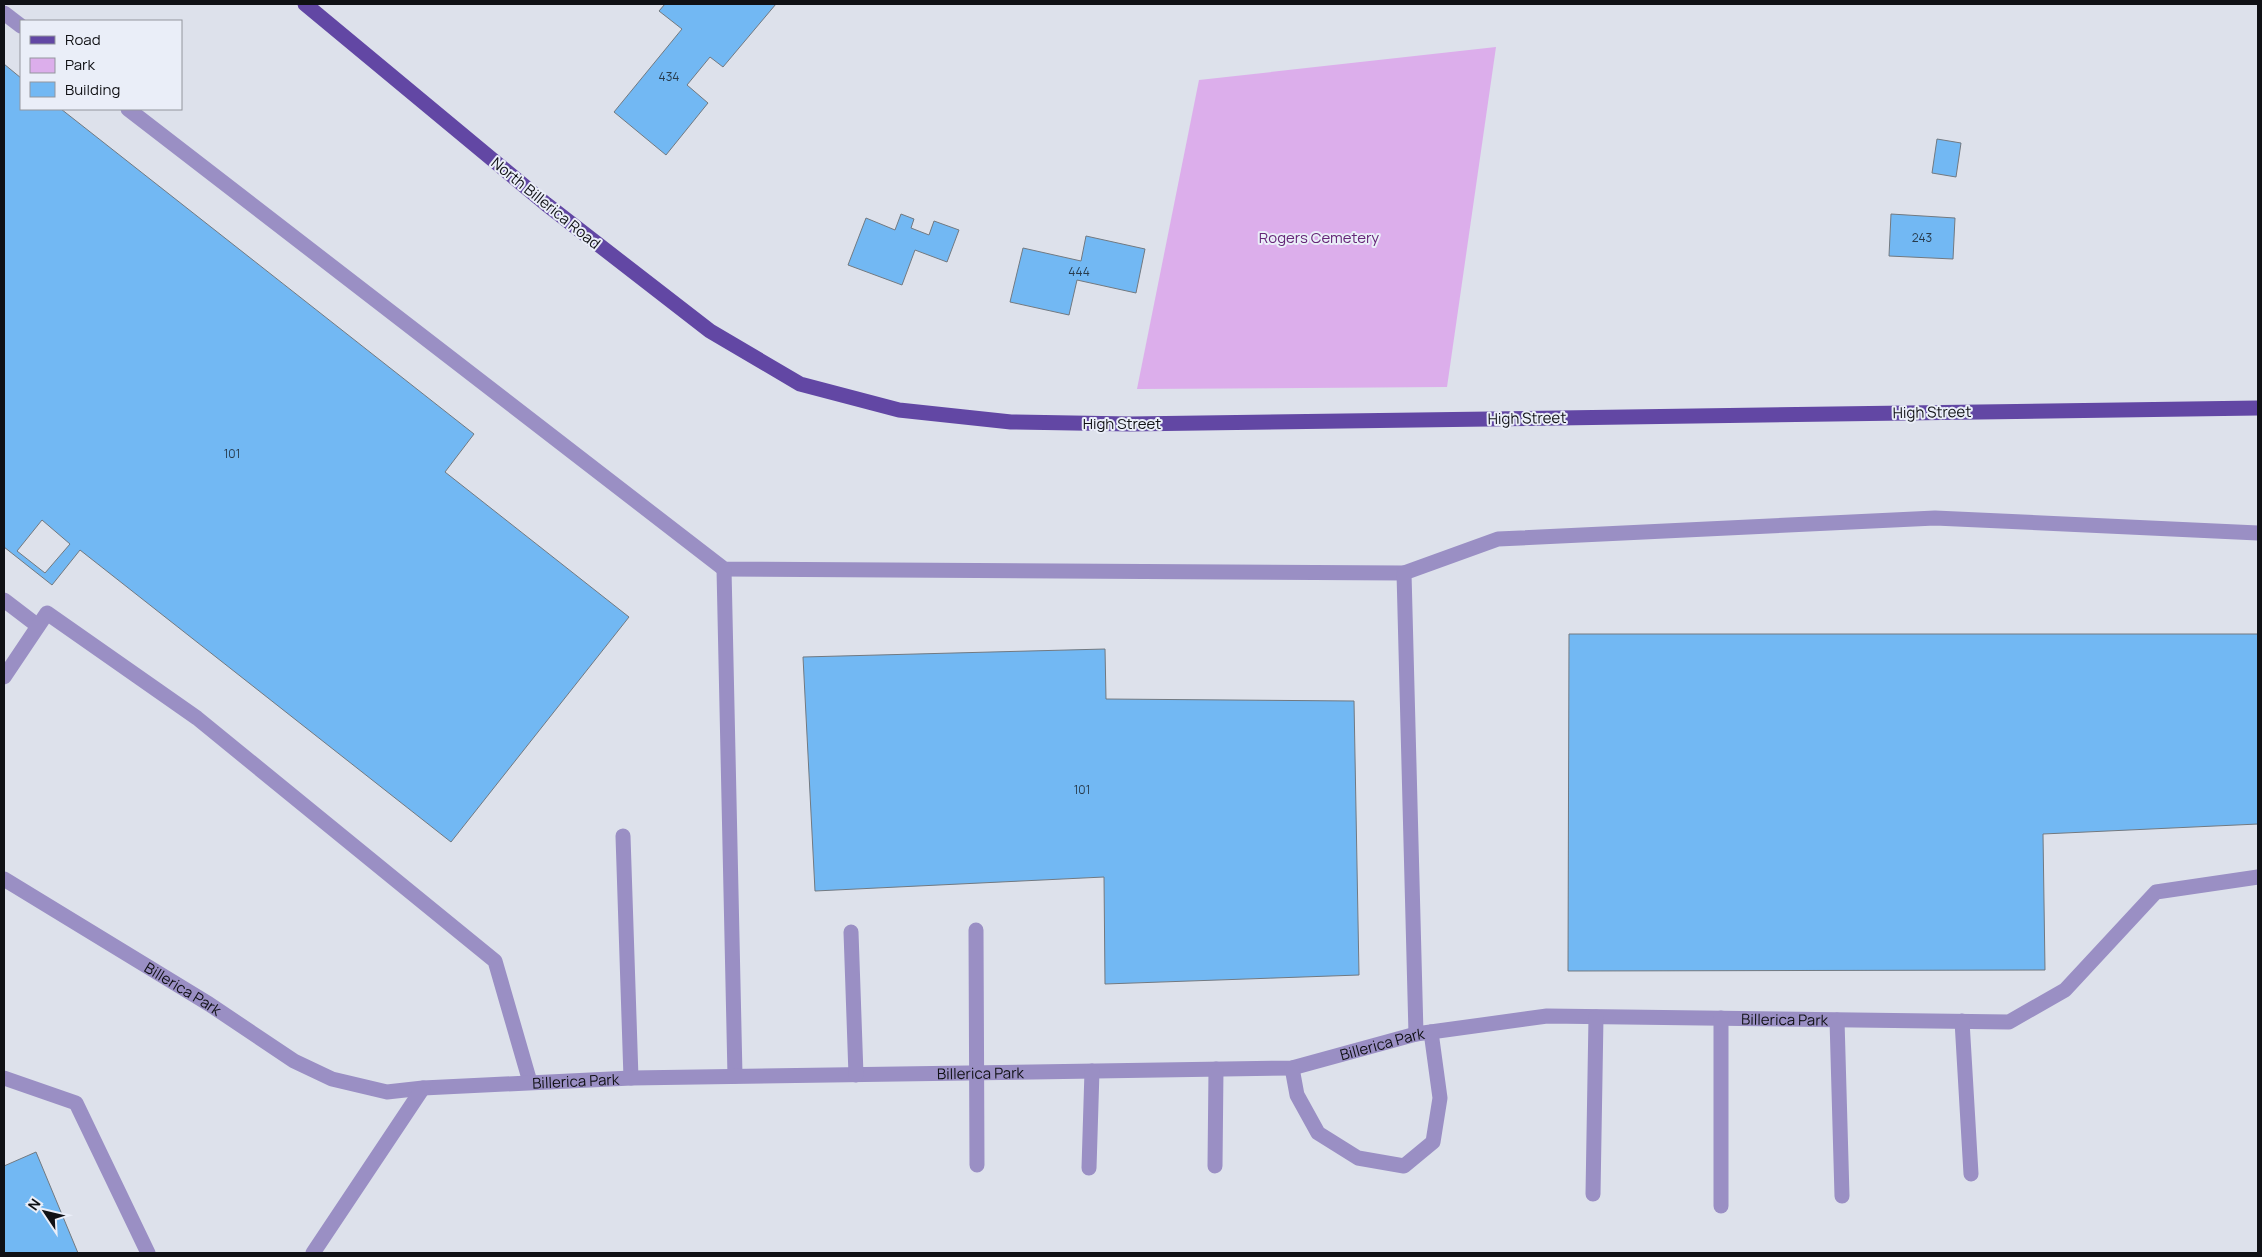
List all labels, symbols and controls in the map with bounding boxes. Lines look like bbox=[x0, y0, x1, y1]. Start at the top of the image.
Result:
legend bbox=[20, 20, 182, 110]
text: Road bbox=[65, 29, 101, 50]
text: Park bbox=[65, 54, 95, 75]
house number: 434 bbox=[659, 68, 679, 85]
text: Building bbox=[65, 79, 120, 100]
street label: North Billerica Road bbox=[487, 152, 605, 254]
park label: Rogers Cemetery bbox=[1259, 227, 1379, 248]
house number: 243 bbox=[1912, 229, 1932, 246]
house number: 444 bbox=[1068, 263, 1090, 280]
street label: High Street bbox=[1893, 401, 1971, 423]
street label: High Street bbox=[1488, 407, 1566, 429]
street label: High Street bbox=[1083, 413, 1161, 434]
house number: 101 bbox=[224, 445, 240, 462]
house number: 101 bbox=[1074, 781, 1090, 798]
street label: Billerica Park bbox=[141, 957, 226, 1020]
street label: Billerica Park bbox=[1741, 1008, 1829, 1030]
street label: Billerica Park bbox=[1337, 1022, 1426, 1065]
street label: Billerica Park bbox=[937, 1062, 1025, 1084]
street label: Billerica Park bbox=[532, 1068, 620, 1093]
north arrow bbox=[20, 1187, 70, 1237]
text: N bbox=[23, 1195, 45, 1214]

